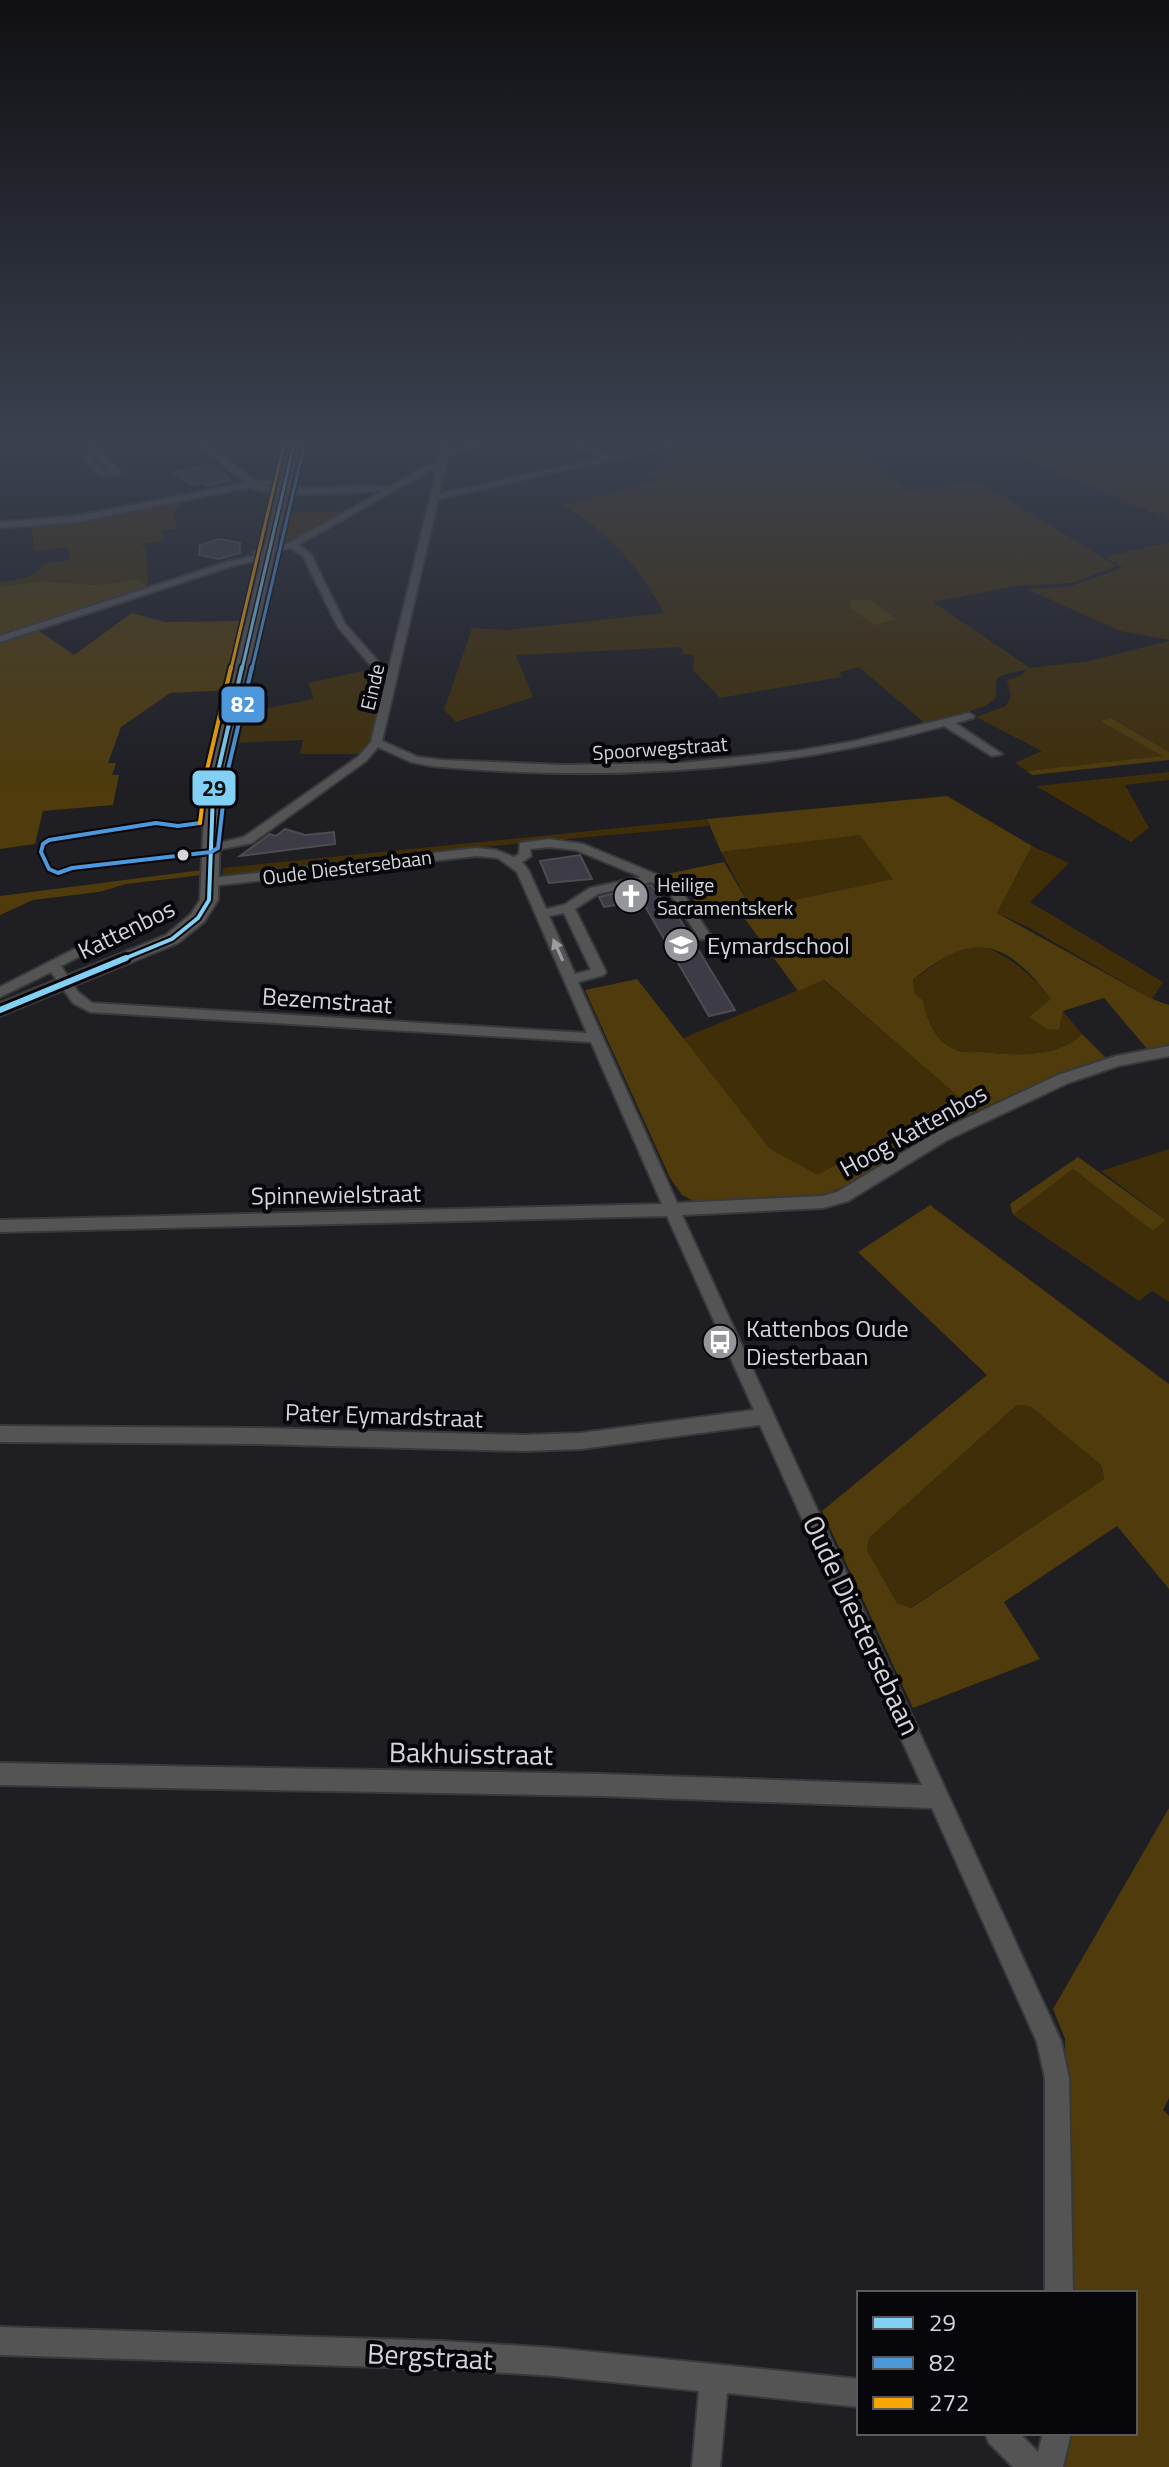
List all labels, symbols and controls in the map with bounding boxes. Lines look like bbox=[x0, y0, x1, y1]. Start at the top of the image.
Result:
street label: Einde bbox=[352, 661, 392, 713]
line badge: 82 bbox=[220, 685, 266, 724]
text: 82 bbox=[231, 687, 255, 721]
street label: Spoorwegstraat bbox=[591, 728, 729, 768]
line badge: 29 bbox=[191, 769, 237, 807]
text: 29 bbox=[202, 771, 226, 805]
street label: Oude Diestersebaan bbox=[261, 841, 433, 893]
unlabelled marker bbox=[175, 847, 191, 863]
place label: Heilige Sacramentskerk bbox=[657, 869, 794, 923]
church icon: Heilige Sacramentskerk bbox=[612, 877, 650, 915]
street label: Kattenbos bbox=[71, 890, 181, 968]
school or university icon: Eymardschool bbox=[662, 926, 700, 964]
place label: Eymardschool bbox=[707, 927, 850, 963]
one-way arrow bbox=[551, 938, 565, 962]
street label: Bezemstraat bbox=[261, 977, 394, 1023]
street label: Hoog Kattenbos bbox=[833, 1075, 993, 1185]
street label: Spinnewielstraat bbox=[251, 1175, 422, 1213]
place label: Kattenbos Oude Diesterbaan bbox=[746, 1310, 909, 1374]
bus stop icon: Kattenbos Oude Diesterbaan bbox=[701, 1323, 739, 1361]
street label: Pater Eymardstraat bbox=[284, 1394, 484, 1436]
street label: Oude Diestersebaan bbox=[792, 1508, 932, 1742]
street label: Bakhuisstraat bbox=[389, 1730, 554, 1776]
legend bbox=[857, 2291, 1137, 2435]
text: 29 bbox=[929, 2304, 956, 2340]
street label: Bergstraat bbox=[366, 2331, 494, 2381]
text: 82 bbox=[929, 2344, 956, 2380]
text: 272 bbox=[929, 2384, 969, 2420]

